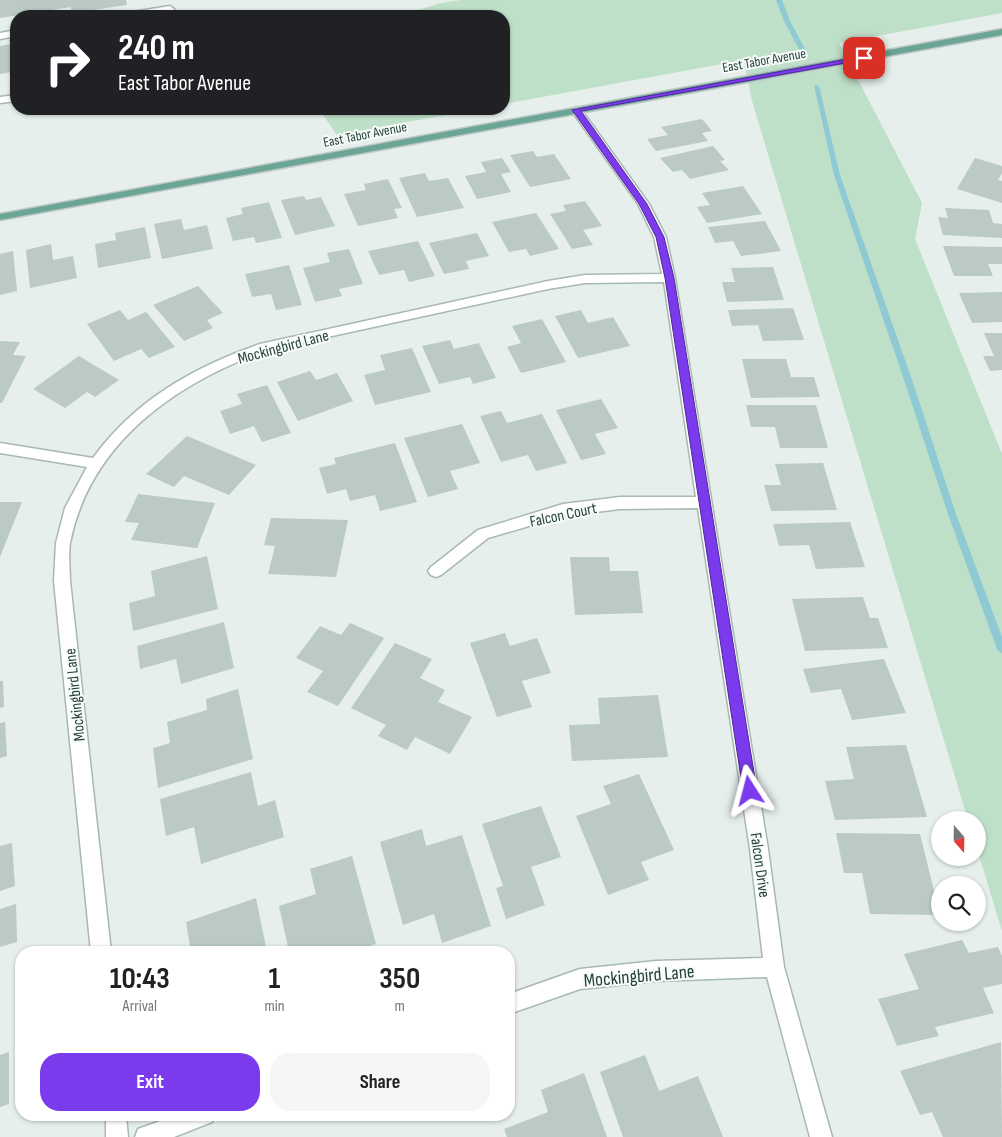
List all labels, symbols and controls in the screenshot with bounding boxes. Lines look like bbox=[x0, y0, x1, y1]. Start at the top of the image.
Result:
text: 240 m bbox=[118, 27, 195, 70]
icon: right bbox=[35, 30, 100, 95]
pin bbox=[843, 37, 885, 79]
icon: arrive bbox=[850, 44, 878, 72]
street label: East Tabor Avenue bbox=[721, 45, 807, 76]
text: East Tabor Avenue bbox=[118, 70, 251, 97]
street label: East Tabor Avenue bbox=[322, 118, 408, 151]
street label: Mockingbird Lane bbox=[236, 326, 331, 369]
street label: Falcon Court bbox=[528, 499, 599, 532]
street label: Mockingbird Lane bbox=[61, 647, 90, 742]
position arrow bbox=[723, 764, 775, 816]
north arrow bbox=[931, 811, 986, 866]
map controls bbox=[931, 811, 986, 931]
street label: Falcon Drive bbox=[746, 832, 773, 899]
button: search bbox=[931, 876, 986, 931]
street label: Mockingbird Lane bbox=[583, 960, 695, 993]
text: 10:43 bbox=[110, 961, 170, 997]
text: 1 bbox=[269, 961, 280, 997]
text: 350 bbox=[379, 961, 420, 997]
text: Arrival bbox=[123, 997, 157, 1016]
text: min bbox=[264, 997, 285, 1016]
text: m bbox=[395, 997, 405, 1016]
button: Exit bbox=[40, 1053, 260, 1111]
button: Share bbox=[270, 1053, 490, 1111]

